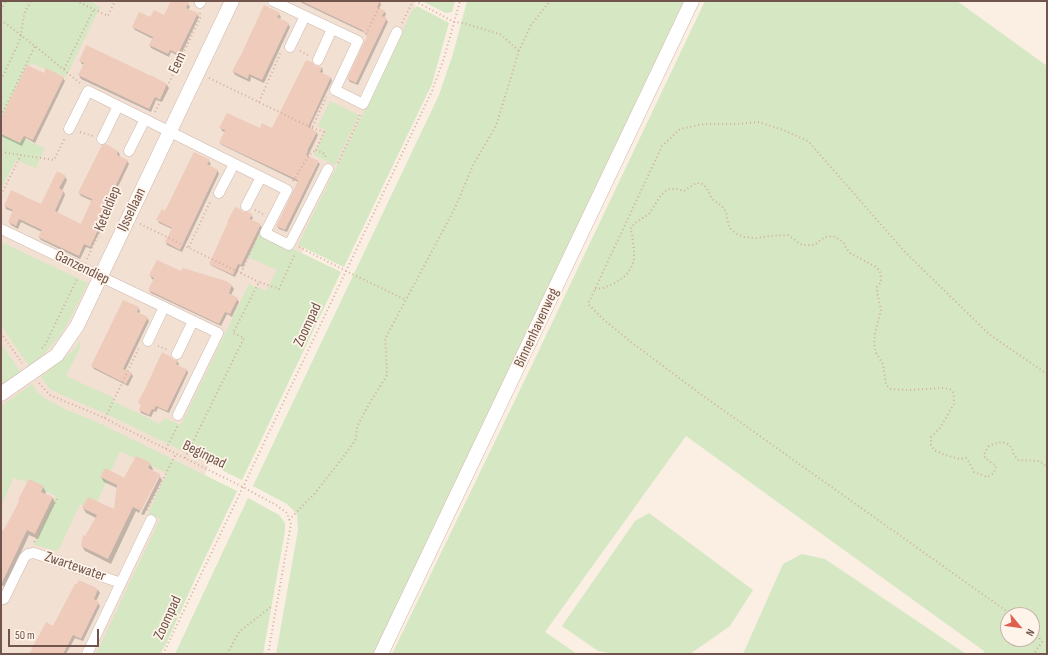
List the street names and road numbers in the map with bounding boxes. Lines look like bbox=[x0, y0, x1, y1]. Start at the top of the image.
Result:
street label: Eem bbox=[165, 49, 191, 77]
street label: Keteldiep bbox=[91, 184, 125, 234]
street label: IJssellaan bbox=[114, 185, 150, 235]
street label: Ganzendiep bbox=[52, 247, 112, 289]
street label: Binnenhavenweg bbox=[511, 286, 563, 370]
street label: Zoompad bbox=[290, 300, 326, 350]
street label: Beginpad bbox=[179, 437, 229, 473]
street label: Zwartewater bbox=[42, 548, 108, 586]
street label: Zoompad bbox=[150, 593, 186, 643]

